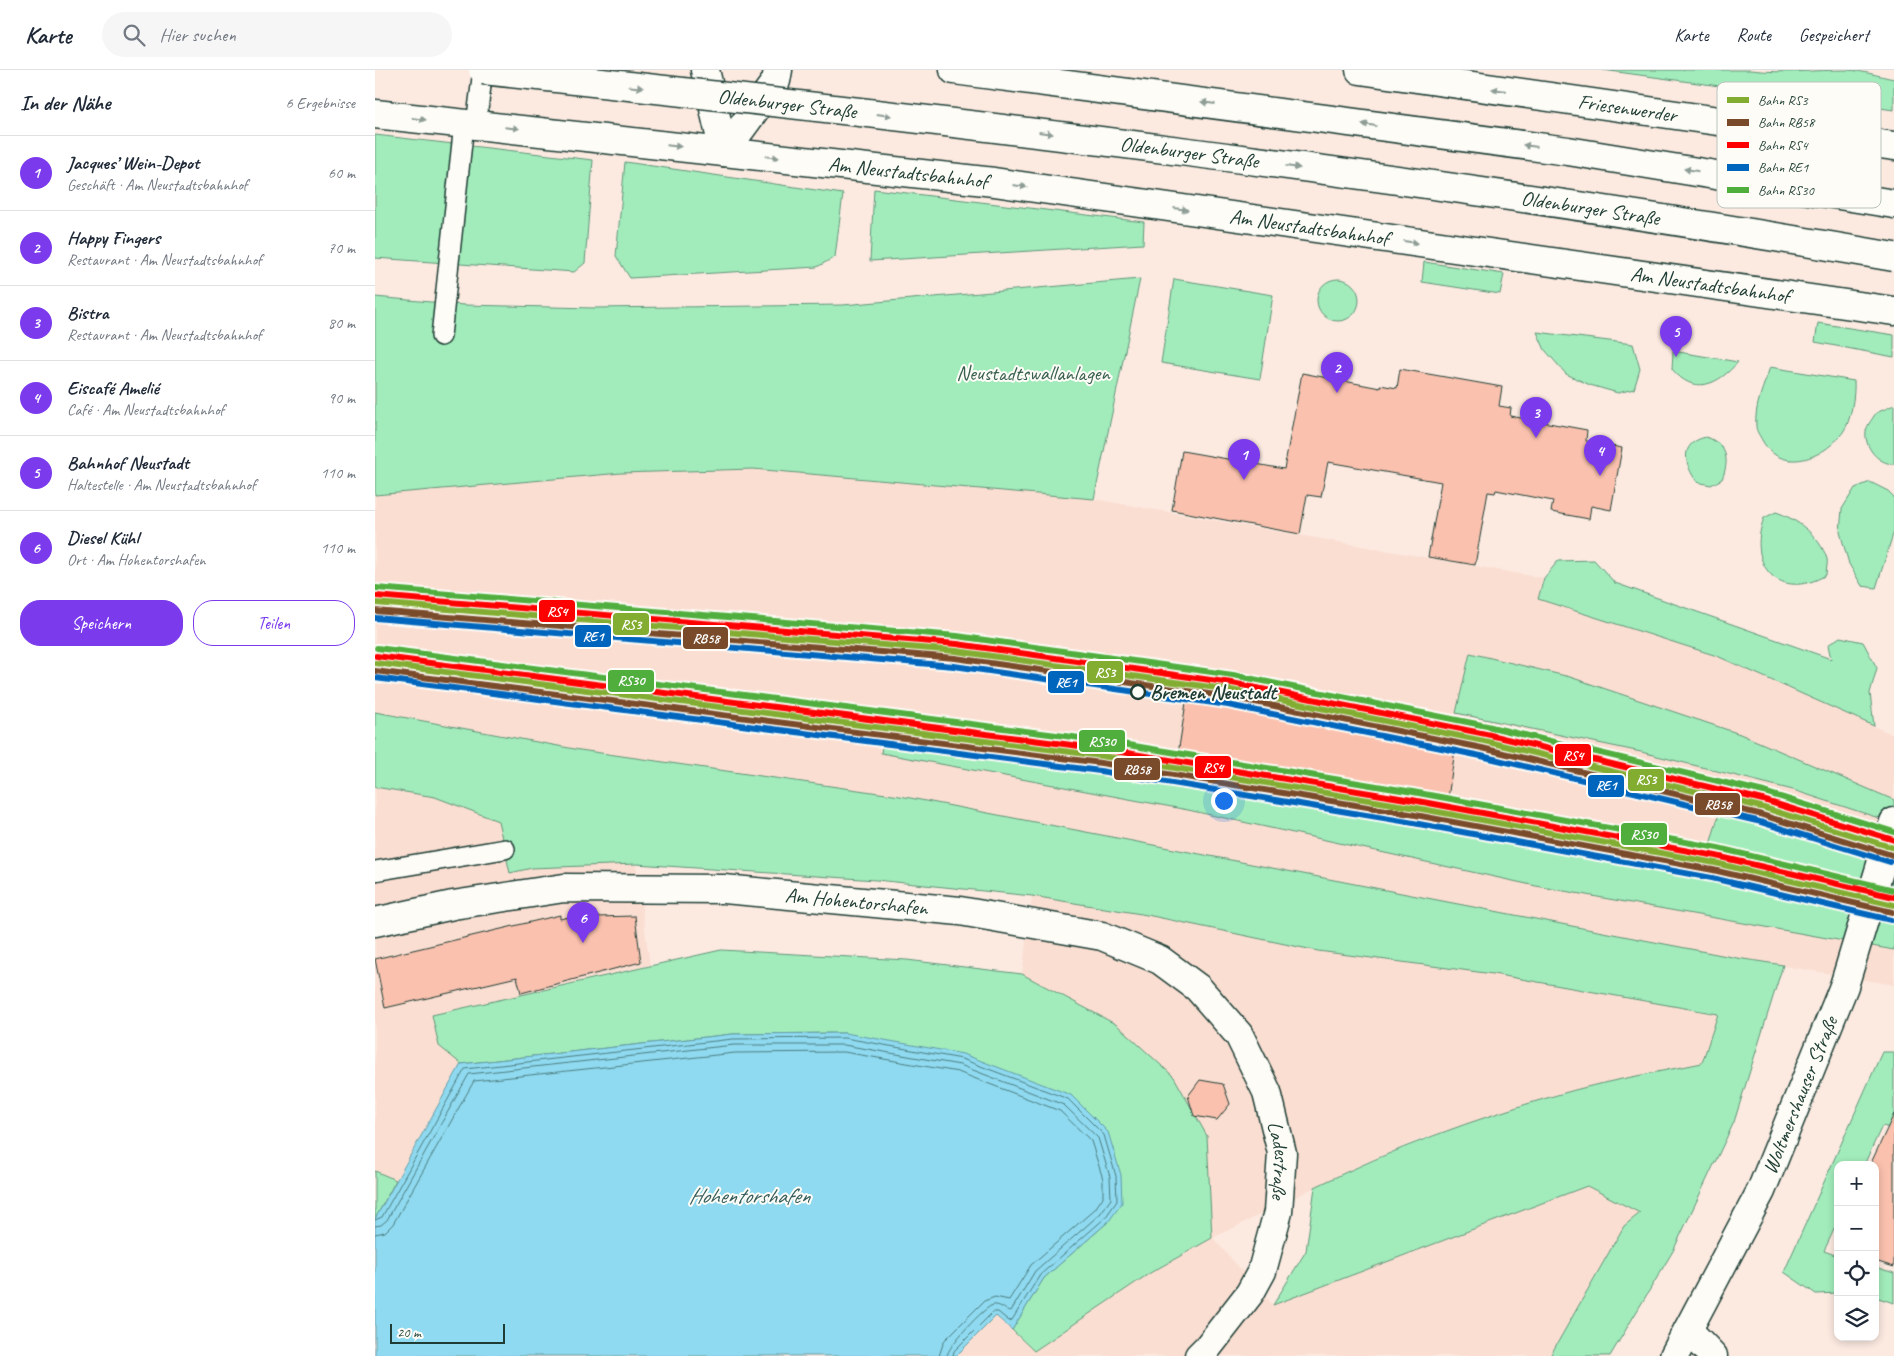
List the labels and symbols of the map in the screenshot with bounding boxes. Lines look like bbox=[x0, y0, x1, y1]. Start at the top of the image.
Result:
legend bbox=[1717, 82, 1881, 208]
one-way arrow bbox=[628, 83, 644, 91]
street label: Oldenburger Straße bbox=[716, 83, 860, 125]
one-way arrow bbox=[1491, 86, 1507, 94]
street label: Friesenwerder bbox=[1576, 88, 1681, 128]
text: Bahn RS3 bbox=[1758, 92, 1809, 109]
one-way arrow bbox=[1199, 99, 1215, 107]
one-way arrow bbox=[876, 111, 892, 119]
text: Bahn RB58 bbox=[1758, 114, 1816, 131]
one-way arrow bbox=[412, 115, 428, 123]
one-way arrow bbox=[1360, 121, 1376, 129]
one-way arrow bbox=[504, 125, 520, 133]
one-way arrow bbox=[1038, 129, 1054, 137]
street label: Oldenburger Straße bbox=[1118, 130, 1262, 174]
text: Bahn RS4 bbox=[1758, 137, 1809, 154]
one-way arrow bbox=[666, 142, 682, 150]
one-way arrow bbox=[1521, 142, 1537, 150]
street label: Am Neustadtsbahnhof bbox=[827, 151, 993, 195]
one-way arrow bbox=[764, 153, 780, 161]
text: Bahn RE1 bbox=[1758, 159, 1809, 176]
one-way arrow bbox=[1286, 163, 1302, 171]
one-way arrow bbox=[1682, 166, 1698, 174]
one-way arrow bbox=[1013, 182, 1029, 190]
text: Bahn RS30 bbox=[1758, 182, 1816, 199]
street label: Oldenburger Straße bbox=[1519, 185, 1663, 232]
street label: Am Neustadtsbahnhof bbox=[1228, 203, 1394, 252]
one-way arrow bbox=[1174, 205, 1190, 213]
one-way arrow bbox=[1404, 238, 1420, 246]
street label: Am Neustadtsbahnhof bbox=[1629, 260, 1795, 309]
pin: 5 bbox=[1660, 316, 1692, 357]
pin: 2 bbox=[1321, 352, 1353, 393]
park label: Neustadtswallanlagen bbox=[956, 360, 1111, 386]
pin: 3 bbox=[1520, 397, 1552, 438]
pin: 4 bbox=[1584, 435, 1616, 476]
pin: 1 bbox=[1228, 439, 1260, 480]
line badge: RS4 bbox=[538, 599, 576, 623]
text: RS4 bbox=[547, 603, 569, 620]
line badge: RS3 bbox=[612, 612, 650, 636]
text: RS3 bbox=[621, 616, 643, 633]
line badge: RE1 bbox=[574, 624, 612, 648]
line badge: RB58 bbox=[682, 626, 729, 650]
text: RE1 bbox=[582, 628, 605, 645]
text: RB58 bbox=[692, 630, 721, 647]
line badge: RS3 bbox=[1086, 660, 1124, 684]
text: RS3 bbox=[1095, 664, 1117, 681]
line badge: RS30 bbox=[607, 669, 655, 693]
line badge: RE1 bbox=[1047, 670, 1085, 694]
text: RS30 bbox=[618, 672, 646, 689]
text: RE1 bbox=[1055, 674, 1078, 691]
place label: Bremen Neustadt bbox=[1150, 679, 1278, 705]
marker: Bremen Neustadt bbox=[1130, 684, 1146, 700]
line badge: RS30 bbox=[1078, 729, 1126, 753]
text: RS30 bbox=[1089, 733, 1117, 750]
line badge: RS4 bbox=[1554, 743, 1592, 767]
text: RS4 bbox=[1563, 747, 1585, 764]
line badge: RS4 bbox=[1194, 755, 1232, 779]
line badge: RB58 bbox=[1113, 757, 1161, 781]
text: RS4 bbox=[1203, 759, 1225, 776]
text: RB58 bbox=[1123, 761, 1152, 778]
line badge: RS3 bbox=[1627, 768, 1665, 792]
text: RS3 bbox=[1636, 771, 1658, 788]
line badge: RE1 bbox=[1587, 774, 1625, 798]
text: RE1 bbox=[1595, 777, 1618, 794]
your location bbox=[1211, 788, 1237, 814]
line badge: RB58 bbox=[1694, 792, 1741, 816]
text: RB58 bbox=[1704, 796, 1733, 813]
line badge: RS30 bbox=[1620, 822, 1668, 846]
text: RS30 bbox=[1631, 826, 1659, 843]
street label: Am Hohentorshafen bbox=[784, 882, 930, 921]
pin: 6 bbox=[567, 902, 599, 943]
street label: Woltmershauser Straße bbox=[1756, 1011, 1844, 1178]
street label: Ladestraße bbox=[1262, 1118, 1295, 1202]
water label: Hohentorshafen bbox=[689, 1182, 812, 1210]
scale bar bbox=[390, 1321, 505, 1344]

